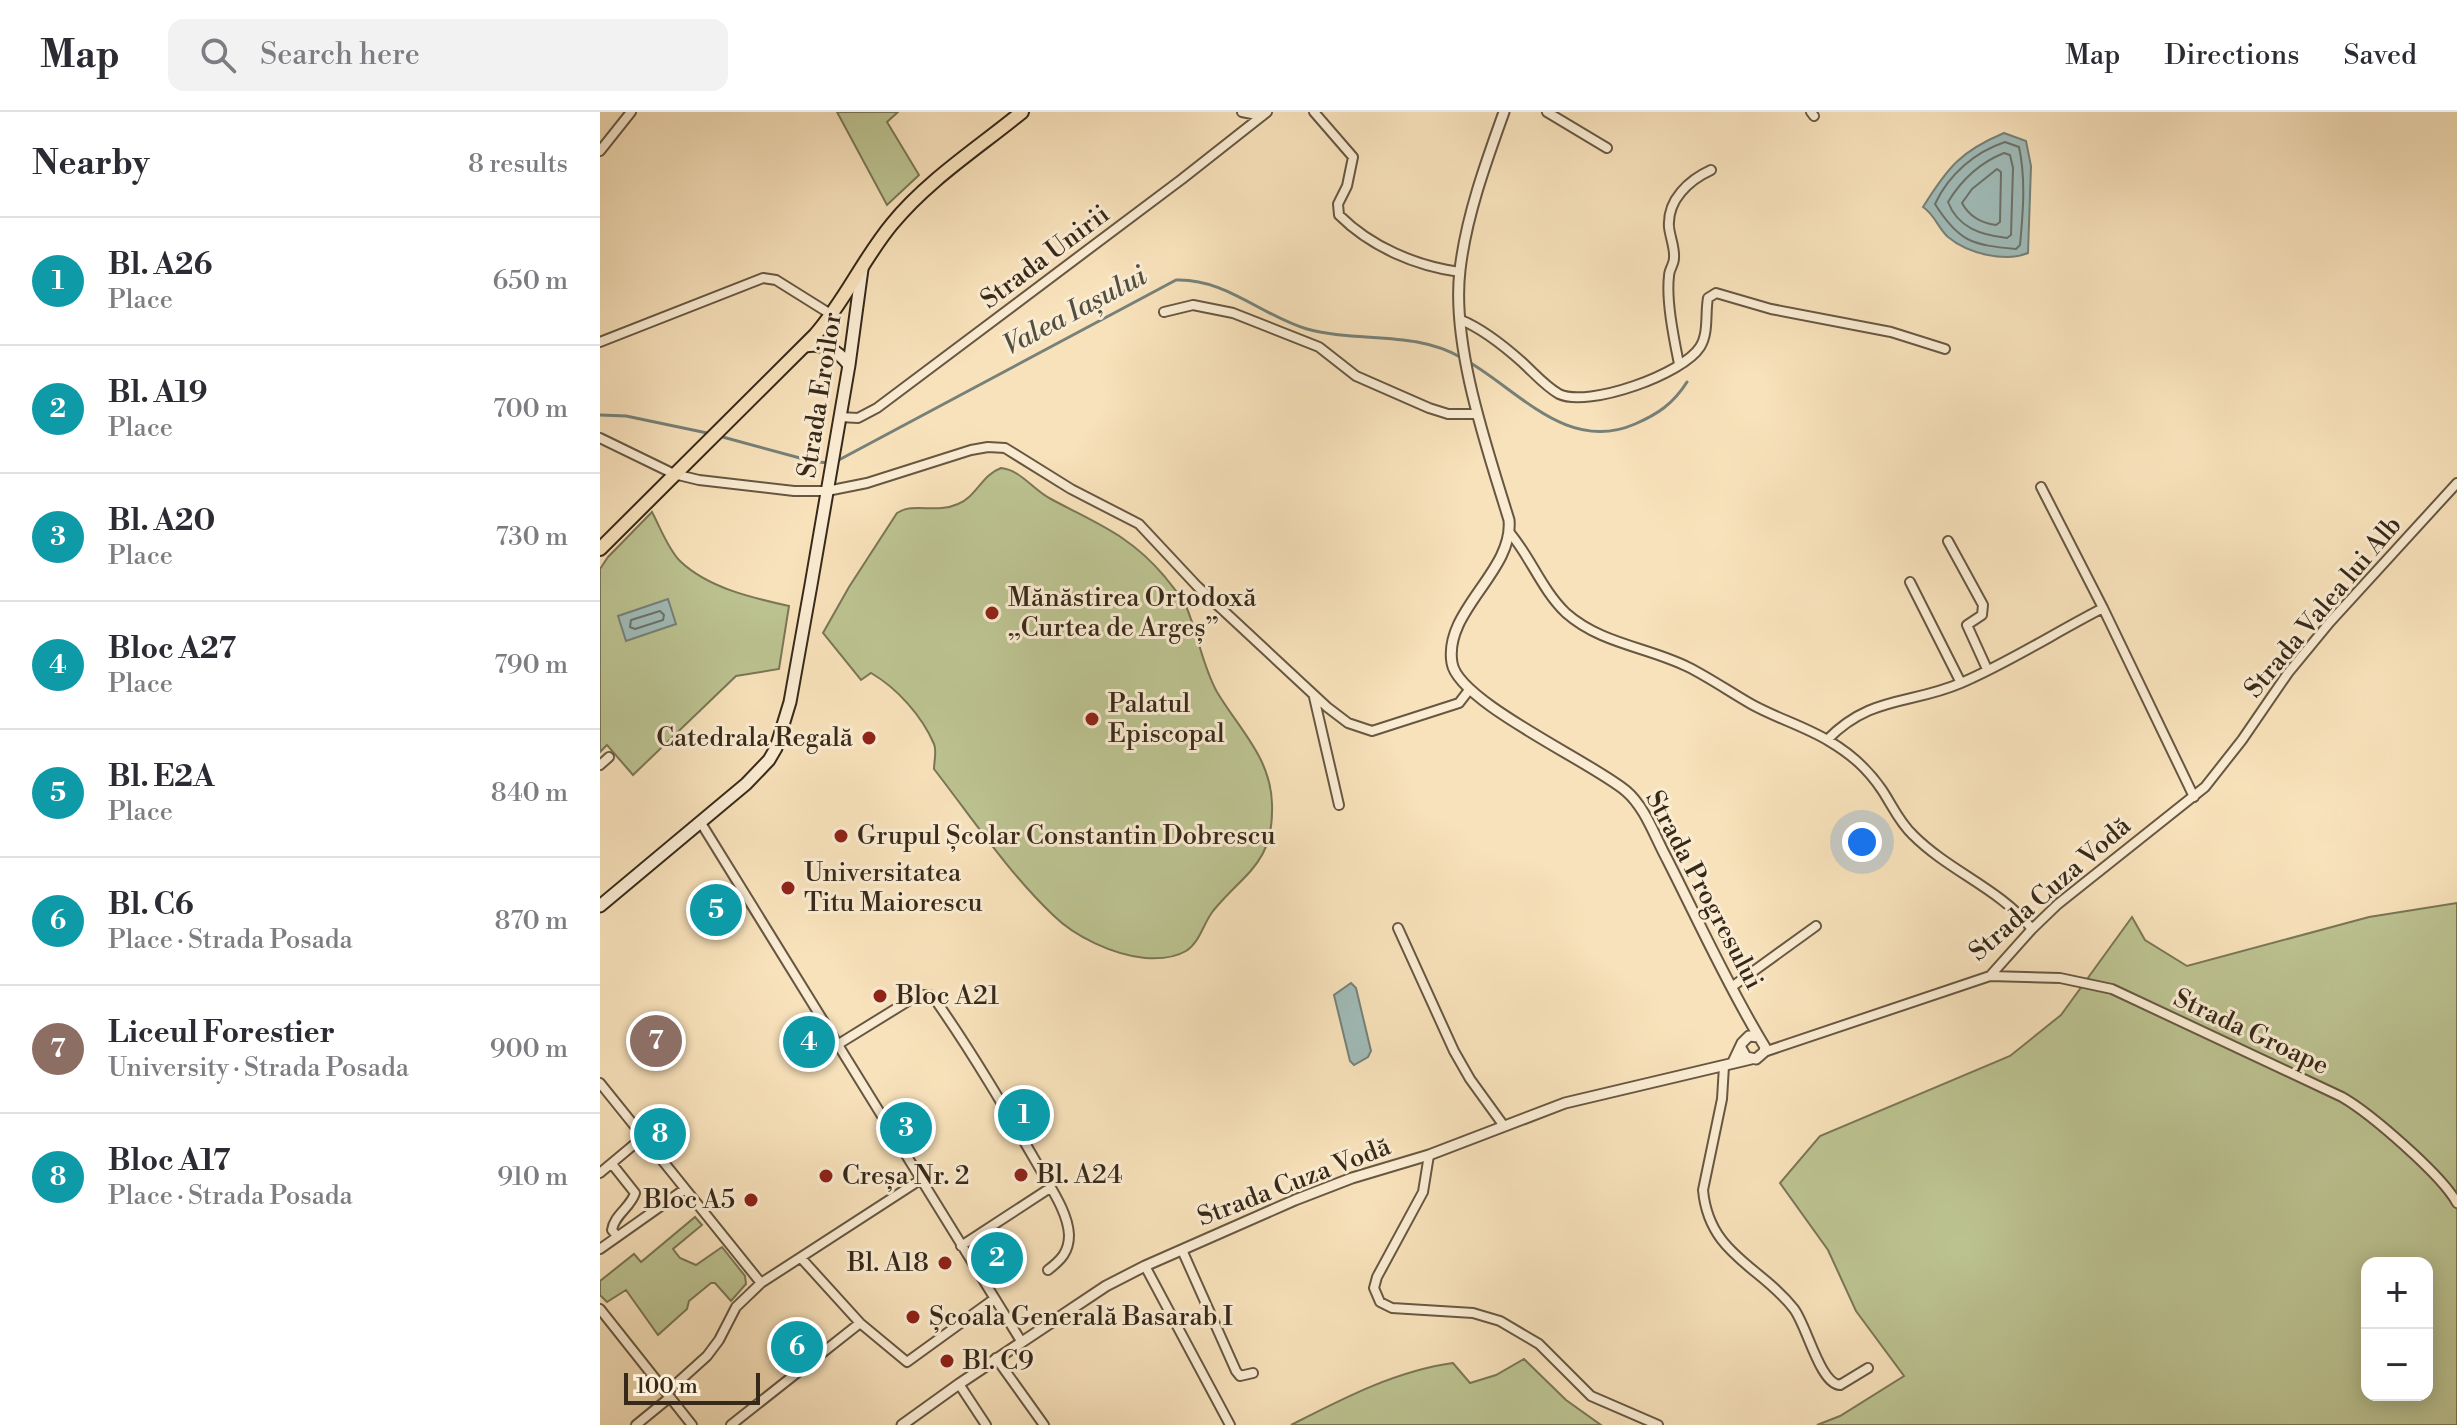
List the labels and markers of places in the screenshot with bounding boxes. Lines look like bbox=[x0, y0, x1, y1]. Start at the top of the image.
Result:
place label: Mănăstirea Ortodoxă „Curtea de Argeș” bbox=[1008, 582, 1257, 644]
marker: Mănăstirea Ortodoxă „Curtea de Argeș” bbox=[983, 604, 1001, 622]
place label: Palatul Episcopal bbox=[1108, 688, 1225, 750]
marker: Palatul Episcopal bbox=[1083, 710, 1101, 728]
place label: Catedrala Regală bbox=[656, 722, 854, 754]
marker: Catedrala Regală bbox=[860, 729, 878, 747]
place label: Grupul Școlar Constantin Dobrescu bbox=[857, 820, 1276, 852]
marker: Grupul Școlar Constantin Dobrescu bbox=[832, 827, 850, 845]
place label: Universitatea Titu Maiorescu bbox=[804, 857, 983, 919]
marker: Universitatea Titu Maiorescu bbox=[779, 879, 797, 897]
pin: 5 bbox=[690, 880, 742, 940]
place label: Bloc A21 bbox=[895, 980, 999, 1012]
marker: Bloc A21 bbox=[871, 987, 889, 1005]
pin: 7 bbox=[630, 1011, 682, 1071]
pin: 4 bbox=[783, 1012, 835, 1072]
pin: 1 bbox=[998, 1085, 1050, 1145]
pin: 3 bbox=[880, 1098, 932, 1158]
pin: 8 bbox=[634, 1104, 686, 1164]
place label: Bl. A24 bbox=[1036, 1159, 1123, 1191]
place label: Creșa Nr. 2 bbox=[842, 1160, 970, 1192]
marker: Bl. A24 bbox=[1012, 1166, 1030, 1184]
marker: Creșa Nr. 2 bbox=[817, 1167, 835, 1185]
place label: Bloc A5 bbox=[643, 1184, 735, 1216]
marker: Bloc A5 bbox=[742, 1191, 760, 1209]
pin: 2 bbox=[971, 1228, 1023, 1288]
place label: Bl. A18 bbox=[846, 1247, 929, 1279]
marker: Bl. A18 bbox=[936, 1254, 954, 1272]
place label: Școala Generală Basarab I bbox=[929, 1301, 1233, 1333]
marker: Școala Generală Basarab I bbox=[904, 1308, 922, 1326]
pin: 6 bbox=[771, 1317, 823, 1377]
place label: Bl. C9 bbox=[962, 1345, 1034, 1377]
marker: Bl. C9 bbox=[938, 1352, 956, 1370]

